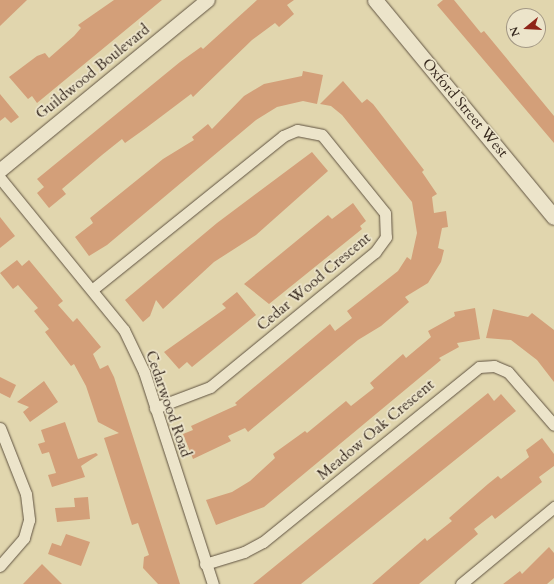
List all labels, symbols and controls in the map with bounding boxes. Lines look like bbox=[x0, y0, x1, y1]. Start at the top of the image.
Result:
north arrow bbox=[506, 8, 546, 48]
street label: Guildwood Boulevard bbox=[33, 21, 153, 123]
text: N bbox=[506, 25, 524, 38]
street label: Oxford Street West bbox=[418, 55, 512, 161]
street label: Cedar Wood Crescent bbox=[254, 229, 374, 335]
street label: Cedarwood Road bbox=[141, 348, 195, 460]
street label: Meadow Oak Crescent bbox=[314, 376, 438, 484]

